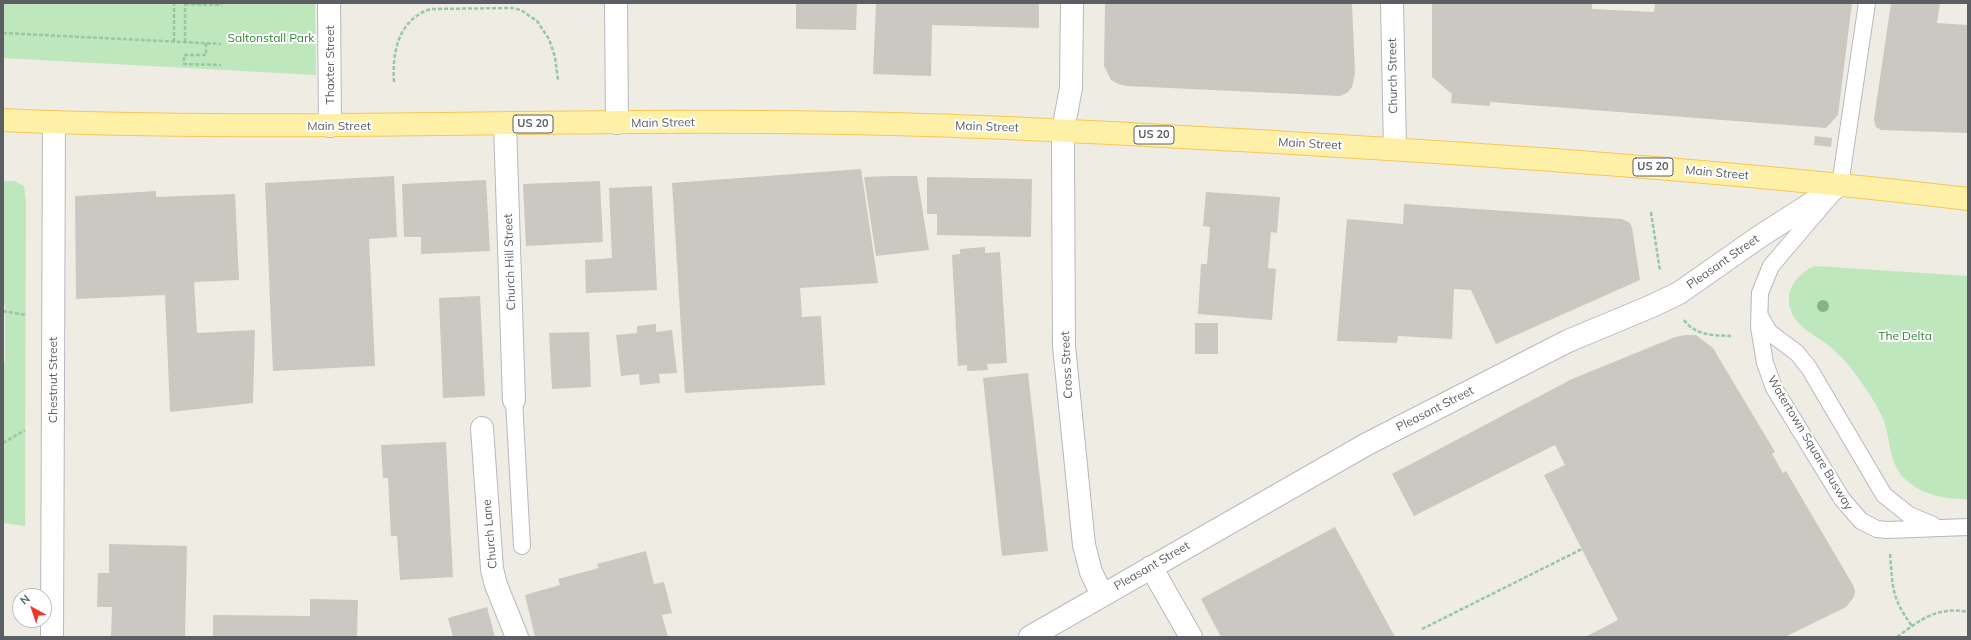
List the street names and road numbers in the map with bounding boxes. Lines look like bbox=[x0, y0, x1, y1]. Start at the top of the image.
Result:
street label: Thaxter Street bbox=[323, 25, 337, 105]
street label: Church Street bbox=[1385, 38, 1401, 114]
road number: US 20 bbox=[513, 115, 553, 133]
street label: Main Street bbox=[631, 115, 695, 131]
street label: Main Street bbox=[307, 119, 371, 133]
street label: Main Street bbox=[955, 119, 1019, 135]
road number: US 20 bbox=[1134, 126, 1174, 144]
street label: Main Street bbox=[1278, 135, 1342, 153]
road number: US 20 bbox=[1633, 158, 1673, 176]
street label: Main Street bbox=[1685, 163, 1749, 183]
street label: Church Hill Street bbox=[501, 213, 519, 311]
street label: Pleasant Street bbox=[1684, 232, 1762, 292]
street label: Cross Street bbox=[1058, 331, 1076, 399]
street label: Chestnut Street bbox=[46, 337, 60, 423]
street label: Watertown Square Busway bbox=[1764, 373, 1856, 513]
street label: Pleasant Street bbox=[1394, 383, 1476, 435]
street label: Church Lane bbox=[480, 499, 500, 569]
street label: Pleasant Street bbox=[1112, 538, 1192, 594]

